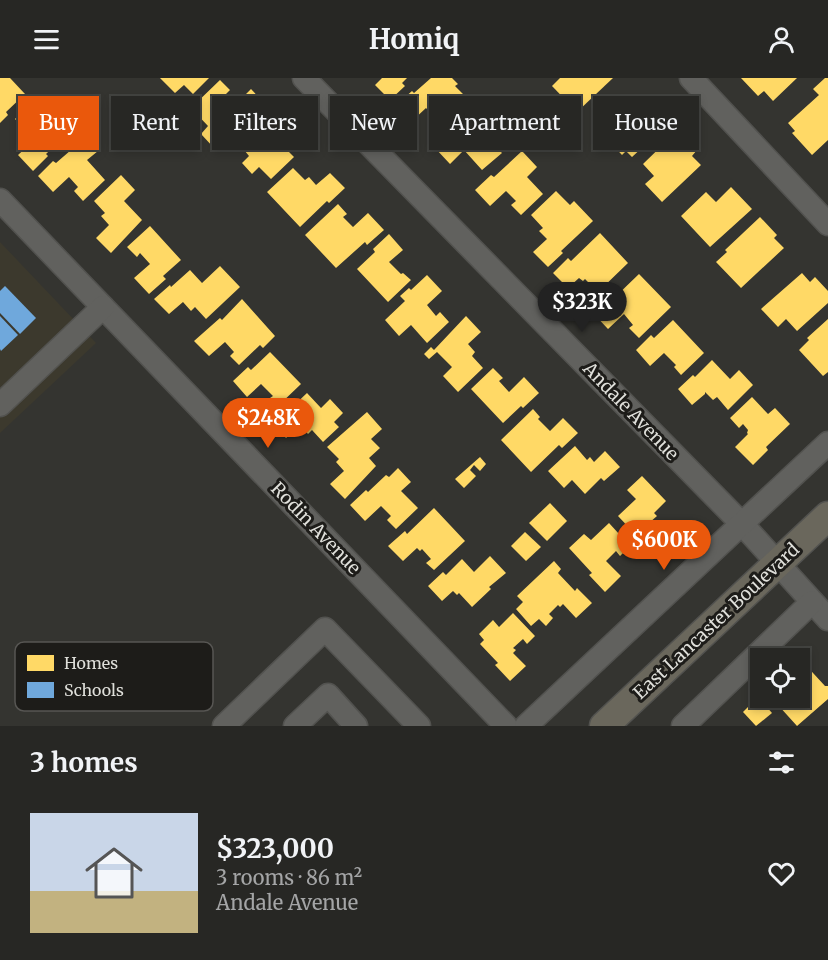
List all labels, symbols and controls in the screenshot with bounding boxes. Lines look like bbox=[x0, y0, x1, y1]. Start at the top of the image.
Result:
text: Homiq bbox=[369, 22, 459, 56]
icon: menu bbox=[30, 23, 63, 56]
icon: person bbox=[765, 23, 798, 56]
chip: Buy bbox=[18, 96, 99, 150]
chip: Rent bbox=[111, 96, 200, 150]
chip: Filters bbox=[212, 96, 318, 150]
chip: New bbox=[330, 96, 417, 150]
chip: Apartment bbox=[429, 96, 581, 150]
chip: House bbox=[593, 96, 699, 150]
pin: $323K bbox=[540, 282, 624, 333]
text: $323K bbox=[552, 289, 612, 314]
street label: Andale Avenue bbox=[578, 356, 684, 465]
pin: $248K bbox=[226, 398, 310, 449]
text: $248K bbox=[236, 405, 300, 430]
street label: Rodin Avenue bbox=[266, 477, 366, 579]
pin: $600K bbox=[622, 520, 706, 571]
text: $600K bbox=[631, 527, 697, 552]
street label: East Lancaster Boulevard bbox=[628, 538, 804, 704]
legend bbox=[15, 642, 213, 711]
map controls bbox=[750, 648, 810, 708]
button: locate bbox=[750, 648, 810, 708]
text: Homes bbox=[64, 653, 118, 673]
text: Schools bbox=[64, 680, 124, 700]
text: 3 homes bbox=[30, 746, 138, 779]
icon: filters bbox=[765, 746, 798, 779]
text: $323,000 bbox=[216, 832, 334, 865]
icon: home bbox=[78, 837, 150, 909]
icon: heart bbox=[765, 857, 798, 890]
text: 3 rooms · 86 m² bbox=[216, 865, 362, 890]
text: Andale Avenue bbox=[216, 890, 358, 915]

